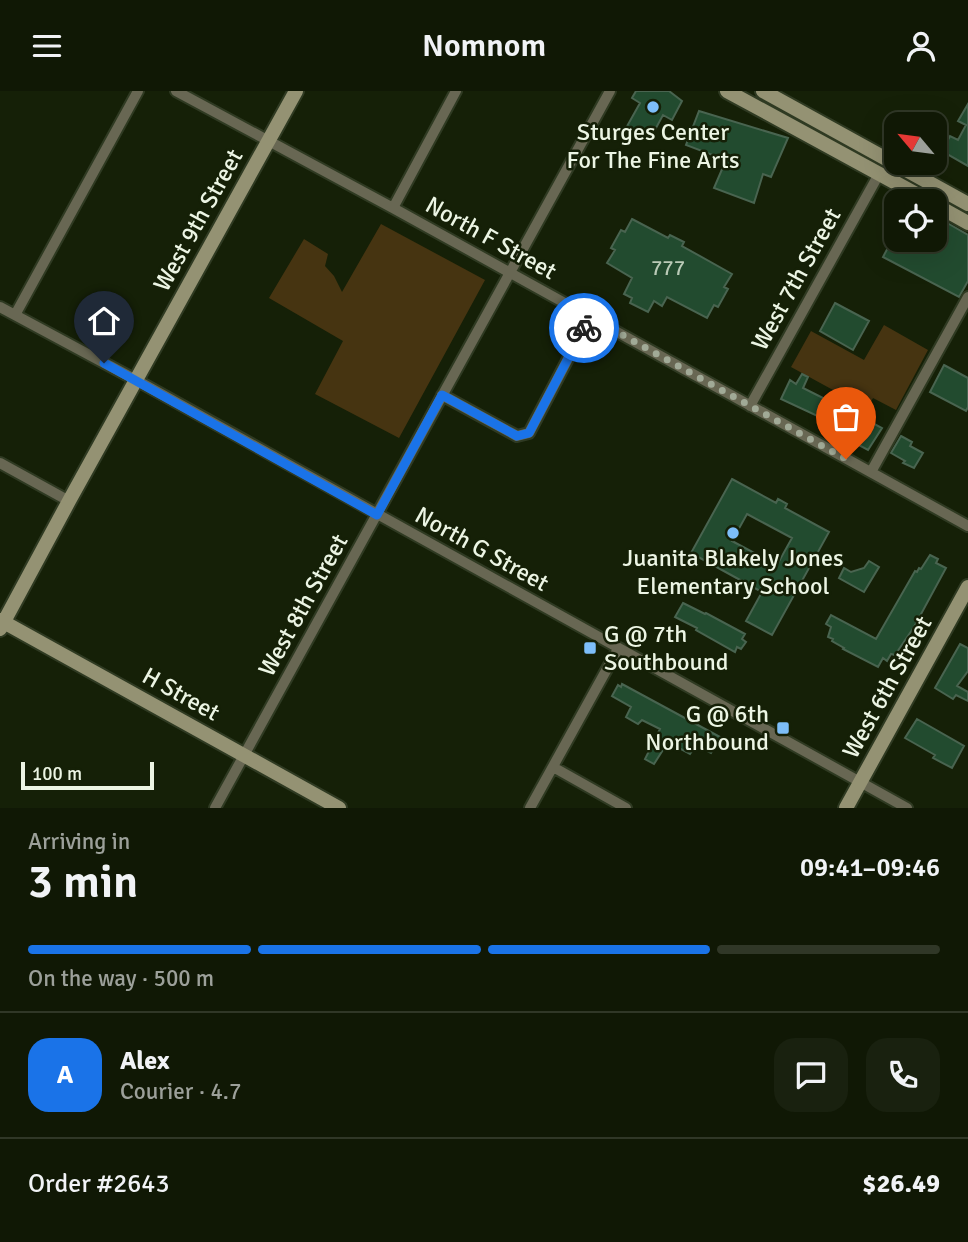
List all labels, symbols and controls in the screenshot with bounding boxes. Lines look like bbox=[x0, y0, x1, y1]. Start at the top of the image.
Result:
text: Nomnom bbox=[422, 26, 546, 65]
icon: menu bbox=[28, 27, 66, 65]
icon: person bbox=[902, 27, 940, 65]
marker: Sturges Center For The Fine Arts bbox=[645, 99, 661, 115]
north arrow bbox=[884, 112, 947, 175]
map controls bbox=[884, 112, 947, 252]
place label: Sturges Center For The Fine Arts bbox=[567, 117, 739, 175]
street label: West 9th Street bbox=[147, 144, 249, 296]
button: locate bbox=[884, 189, 947, 252]
street label: North F Street bbox=[420, 190, 562, 286]
street label: West 7th Street bbox=[745, 203, 847, 355]
house number: 777 bbox=[651, 255, 685, 281]
pin bbox=[74, 291, 134, 363]
courier bbox=[549, 293, 619, 363]
icon: home bbox=[85, 302, 123, 340]
icon: bike bbox=[565, 309, 603, 347]
pin bbox=[816, 387, 876, 459]
icon: bag bbox=[827, 398, 865, 436]
street label: North G Street bbox=[410, 500, 554, 598]
marker: Juanita Blakely Jones Elementary School bbox=[725, 525, 741, 541]
street label: West 8th Street bbox=[252, 529, 354, 681]
place label: Juanita Blakely Jones Elementary School bbox=[623, 543, 843, 601]
street label: West 6th Street bbox=[836, 611, 938, 763]
place label: G @ 7th Southbound bbox=[604, 619, 729, 677]
marker: G @ 7th Southbound bbox=[582, 640, 598, 656]
street label: H Street bbox=[137, 661, 225, 727]
place label: G @ 6th Northbound bbox=[645, 699, 769, 757]
marker: G @ 6th Northbound bbox=[775, 720, 791, 736]
scale bar bbox=[21, 759, 154, 791]
text: 100 m bbox=[32, 762, 82, 786]
text: Arriving in bbox=[28, 827, 130, 856]
text: 09:41–09:46 bbox=[800, 852, 940, 884]
text: 3 min bbox=[28, 854, 138, 910]
text: On the way · 500 m bbox=[28, 964, 214, 993]
button: chat bbox=[774, 1038, 848, 1112]
button: phone bbox=[866, 1038, 940, 1112]
text: Alex bbox=[120, 1045, 170, 1077]
text: A bbox=[57, 1059, 73, 1091]
text: Courier · 4.7 bbox=[120, 1077, 241, 1106]
text: Order #2643 bbox=[28, 1168, 169, 1200]
text: $26.49 bbox=[862, 1168, 940, 1200]

